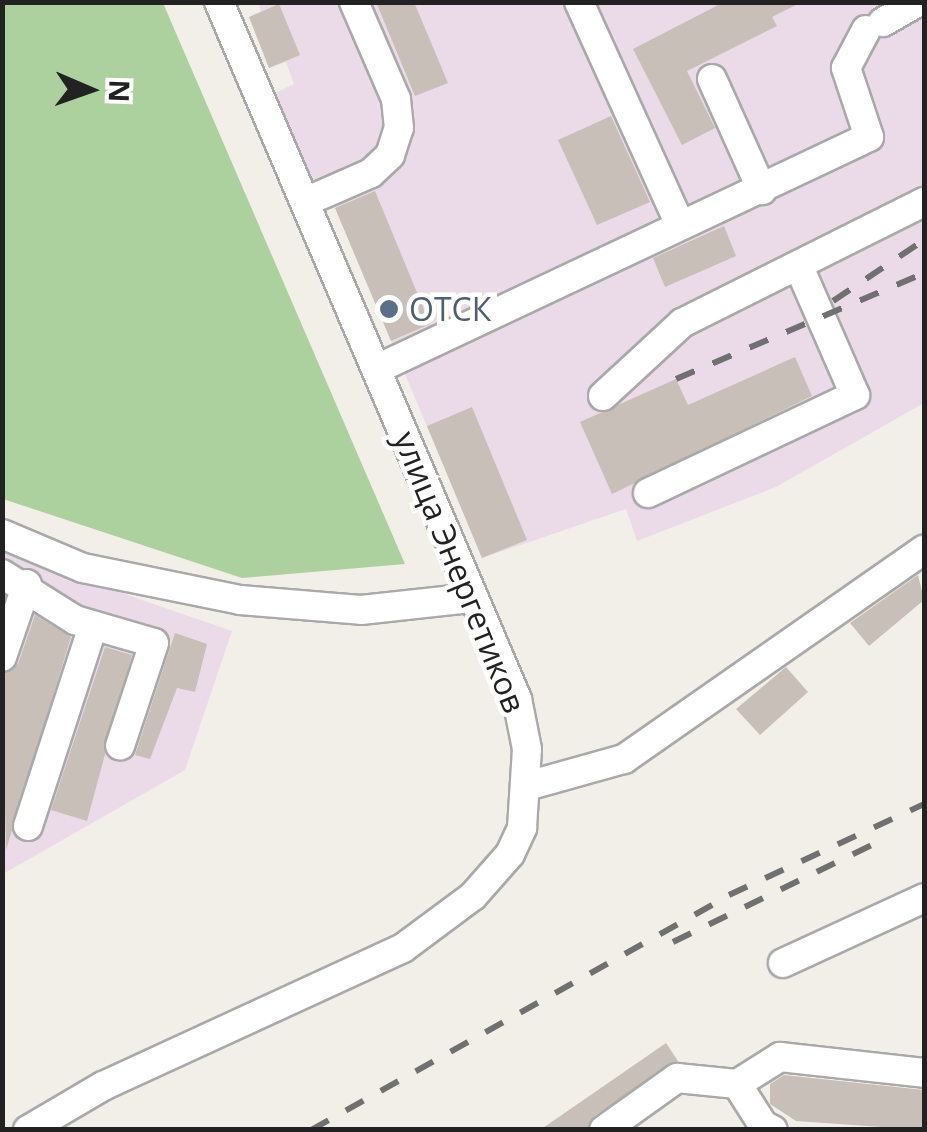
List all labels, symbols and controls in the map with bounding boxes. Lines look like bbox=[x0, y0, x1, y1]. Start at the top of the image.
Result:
north arrow bbox=[40, 40, 140, 140]
text: N bbox=[101, 79, 139, 103]
place label: ОТСК bbox=[409, 290, 491, 328]
marker: ОТСК bbox=[378, 298, 400, 320]
street label: улица Энергетиков bbox=[386, 426, 534, 718]

